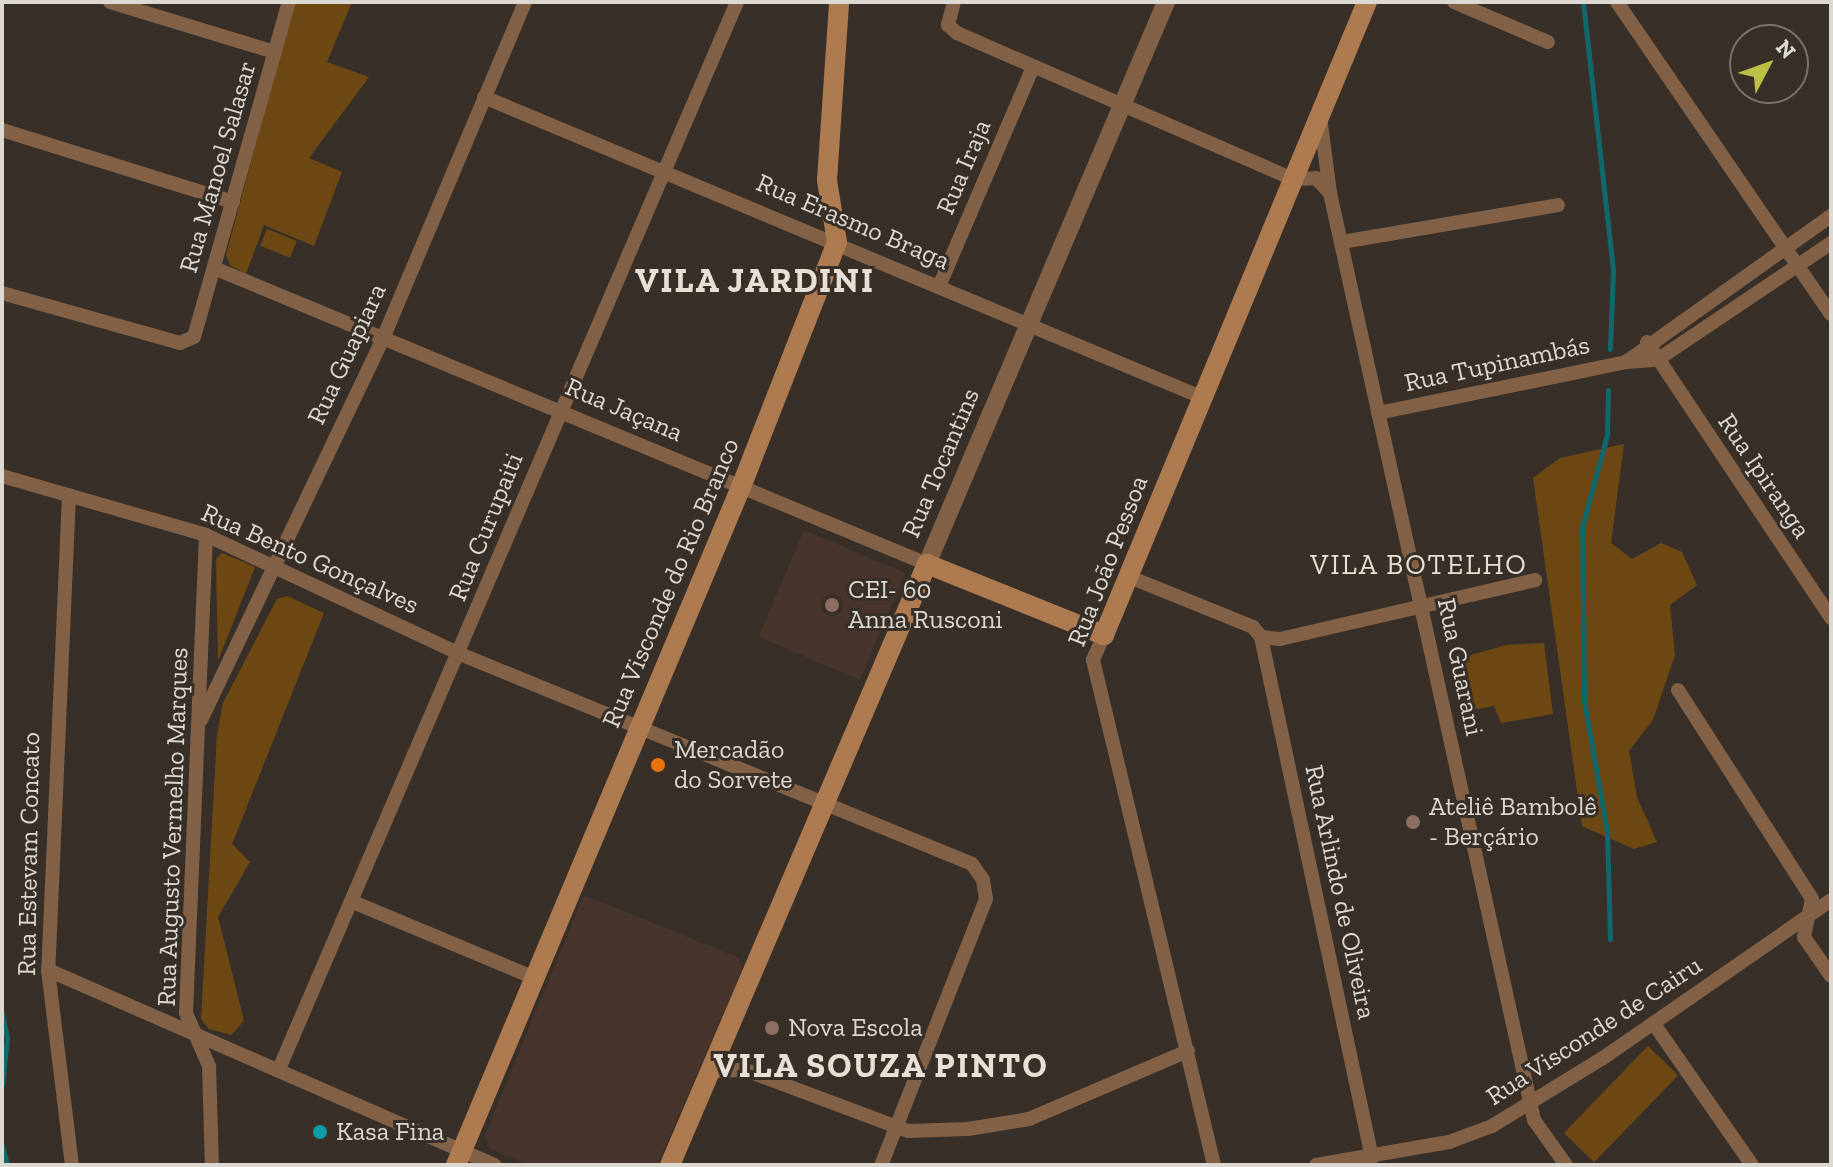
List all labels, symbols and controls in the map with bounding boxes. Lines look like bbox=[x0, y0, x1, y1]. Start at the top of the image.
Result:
north arrow bbox=[1729, 24, 1809, 104]
text: N bbox=[1770, 34, 1802, 64]
street label: Rua Manoel Salasar bbox=[173, 58, 263, 276]
street label: Rua Iraja bbox=[930, 115, 998, 219]
street label: Rua Erasmo Braga bbox=[752, 167, 954, 277]
district label: VILA JARDINI bbox=[634, 261, 876, 301]
street label: Rua Guapiara bbox=[301, 279, 393, 429]
street label: Rua Tupinambás bbox=[1401, 329, 1593, 399]
street label: Rua Jaçana bbox=[560, 371, 688, 449]
street label: Rua Tocantins bbox=[895, 383, 987, 543]
street label: Rua Ipiranga bbox=[1711, 408, 1817, 544]
street label: Rua Visconde do Rio Branco bbox=[596, 433, 746, 733]
street label: Rua Curupaiti bbox=[442, 448, 530, 606]
street label: Rua João Pessoa bbox=[1061, 471, 1155, 651]
street label: Rua Bento Gonçalves bbox=[197, 497, 423, 621]
district label: VILA BOTELHO bbox=[1310, 548, 1528, 582]
place label: CEI- 60 Anna Rusconi bbox=[848, 574, 1003, 636]
street label: Rua Guarani bbox=[1430, 595, 1490, 739]
marker: CEI- 60 Anna Rusconi bbox=[823, 596, 841, 614]
street label: Rua Augusto Vermelho Marques bbox=[151, 646, 195, 1008]
street label: Rua Estevam Concato bbox=[11, 732, 47, 976]
place label: Mercadão do Sorvete bbox=[674, 734, 793, 796]
marker: Mercadão do Sorvete bbox=[649, 756, 667, 774]
street label: Rua Arlindo de Oliveira bbox=[1298, 762, 1382, 1022]
place label: Ateliê Bambolê - Berçário bbox=[1429, 791, 1597, 852]
marker: Ateliê Bambolê - Berçário bbox=[1404, 813, 1422, 831]
street label: Rua Visconde de Cairu bbox=[1480, 949, 1708, 1113]
place label: Nova Escola bbox=[788, 1012, 923, 1044]
marker: Nova Escola bbox=[763, 1019, 781, 1037]
district label: VILA SOUZA PINTO bbox=[712, 1046, 1050, 1086]
place label: Kasa Fina bbox=[336, 1116, 444, 1148]
marker: Kasa Fina bbox=[311, 1123, 329, 1141]

